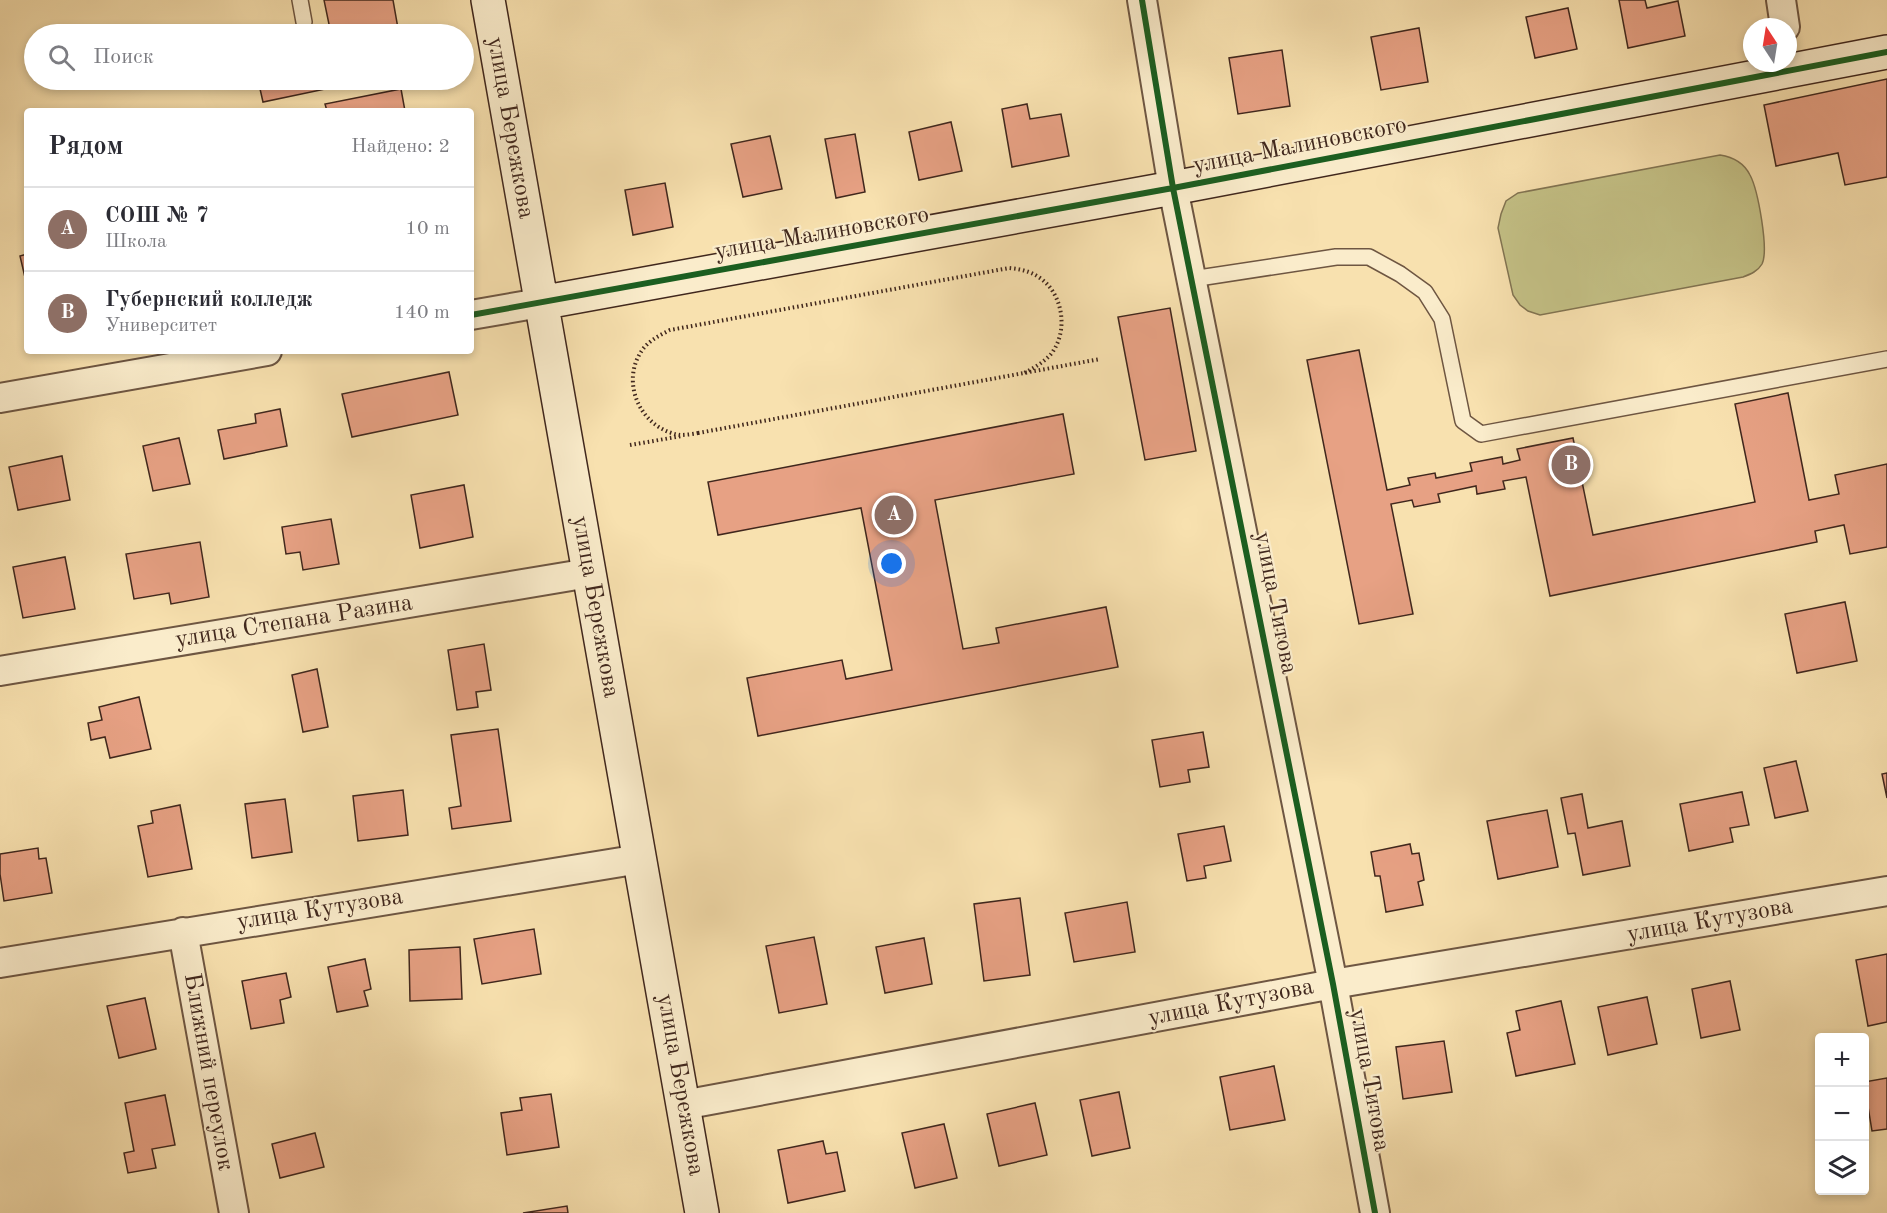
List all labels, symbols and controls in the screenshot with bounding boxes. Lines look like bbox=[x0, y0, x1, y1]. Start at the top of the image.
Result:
north arrow bbox=[1743, 18, 1797, 72]
search box bbox=[24, 24, 474, 90]
street label: улица Бережкова bbox=[482, 35, 538, 221]
icon: search bbox=[45, 41, 78, 74]
text: Поиск bbox=[93, 46, 154, 68]
street label: улица Малиновского bbox=[1191, 113, 1409, 179]
text: Рядом bbox=[48, 134, 123, 160]
text: Найдено: 2 bbox=[351, 137, 450, 157]
street label: улица Малиновского bbox=[713, 203, 931, 265]
text: СОШ № 7 bbox=[105, 205, 209, 227]
text: A bbox=[60, 219, 75, 239]
text: 10 m bbox=[405, 219, 450, 239]
text: Школа bbox=[105, 232, 167, 252]
text: Губернский колледж bbox=[105, 289, 313, 311]
text: B bbox=[60, 303, 75, 323]
text: 140 m bbox=[394, 303, 450, 323]
text: Университет bbox=[105, 316, 217, 336]
pin: B bbox=[1552, 442, 1590, 488]
pin: A bbox=[874, 492, 914, 538]
street label: улица Бережкова bbox=[567, 514, 623, 700]
street label: улица Титова bbox=[1249, 530, 1301, 676]
your location bbox=[877, 549, 906, 578]
street label: улица Степана Разина bbox=[174, 591, 414, 653]
street label: улица Кутузова bbox=[235, 885, 405, 935]
street label: улица Кутузова bbox=[1625, 895, 1795, 947]
street label: Ближний переулок bbox=[179, 971, 237, 1173]
street label: улица Кутузова bbox=[1146, 975, 1316, 1031]
street label: улица Бережкова bbox=[652, 992, 708, 1178]
street label: улица Титова bbox=[1345, 1007, 1393, 1154]
map controls bbox=[1815, 1033, 1869, 1195]
button: + bbox=[1815, 1033, 1869, 1087]
button: − bbox=[1815, 1087, 1869, 1141]
button: layers bbox=[1815, 1141, 1869, 1195]

